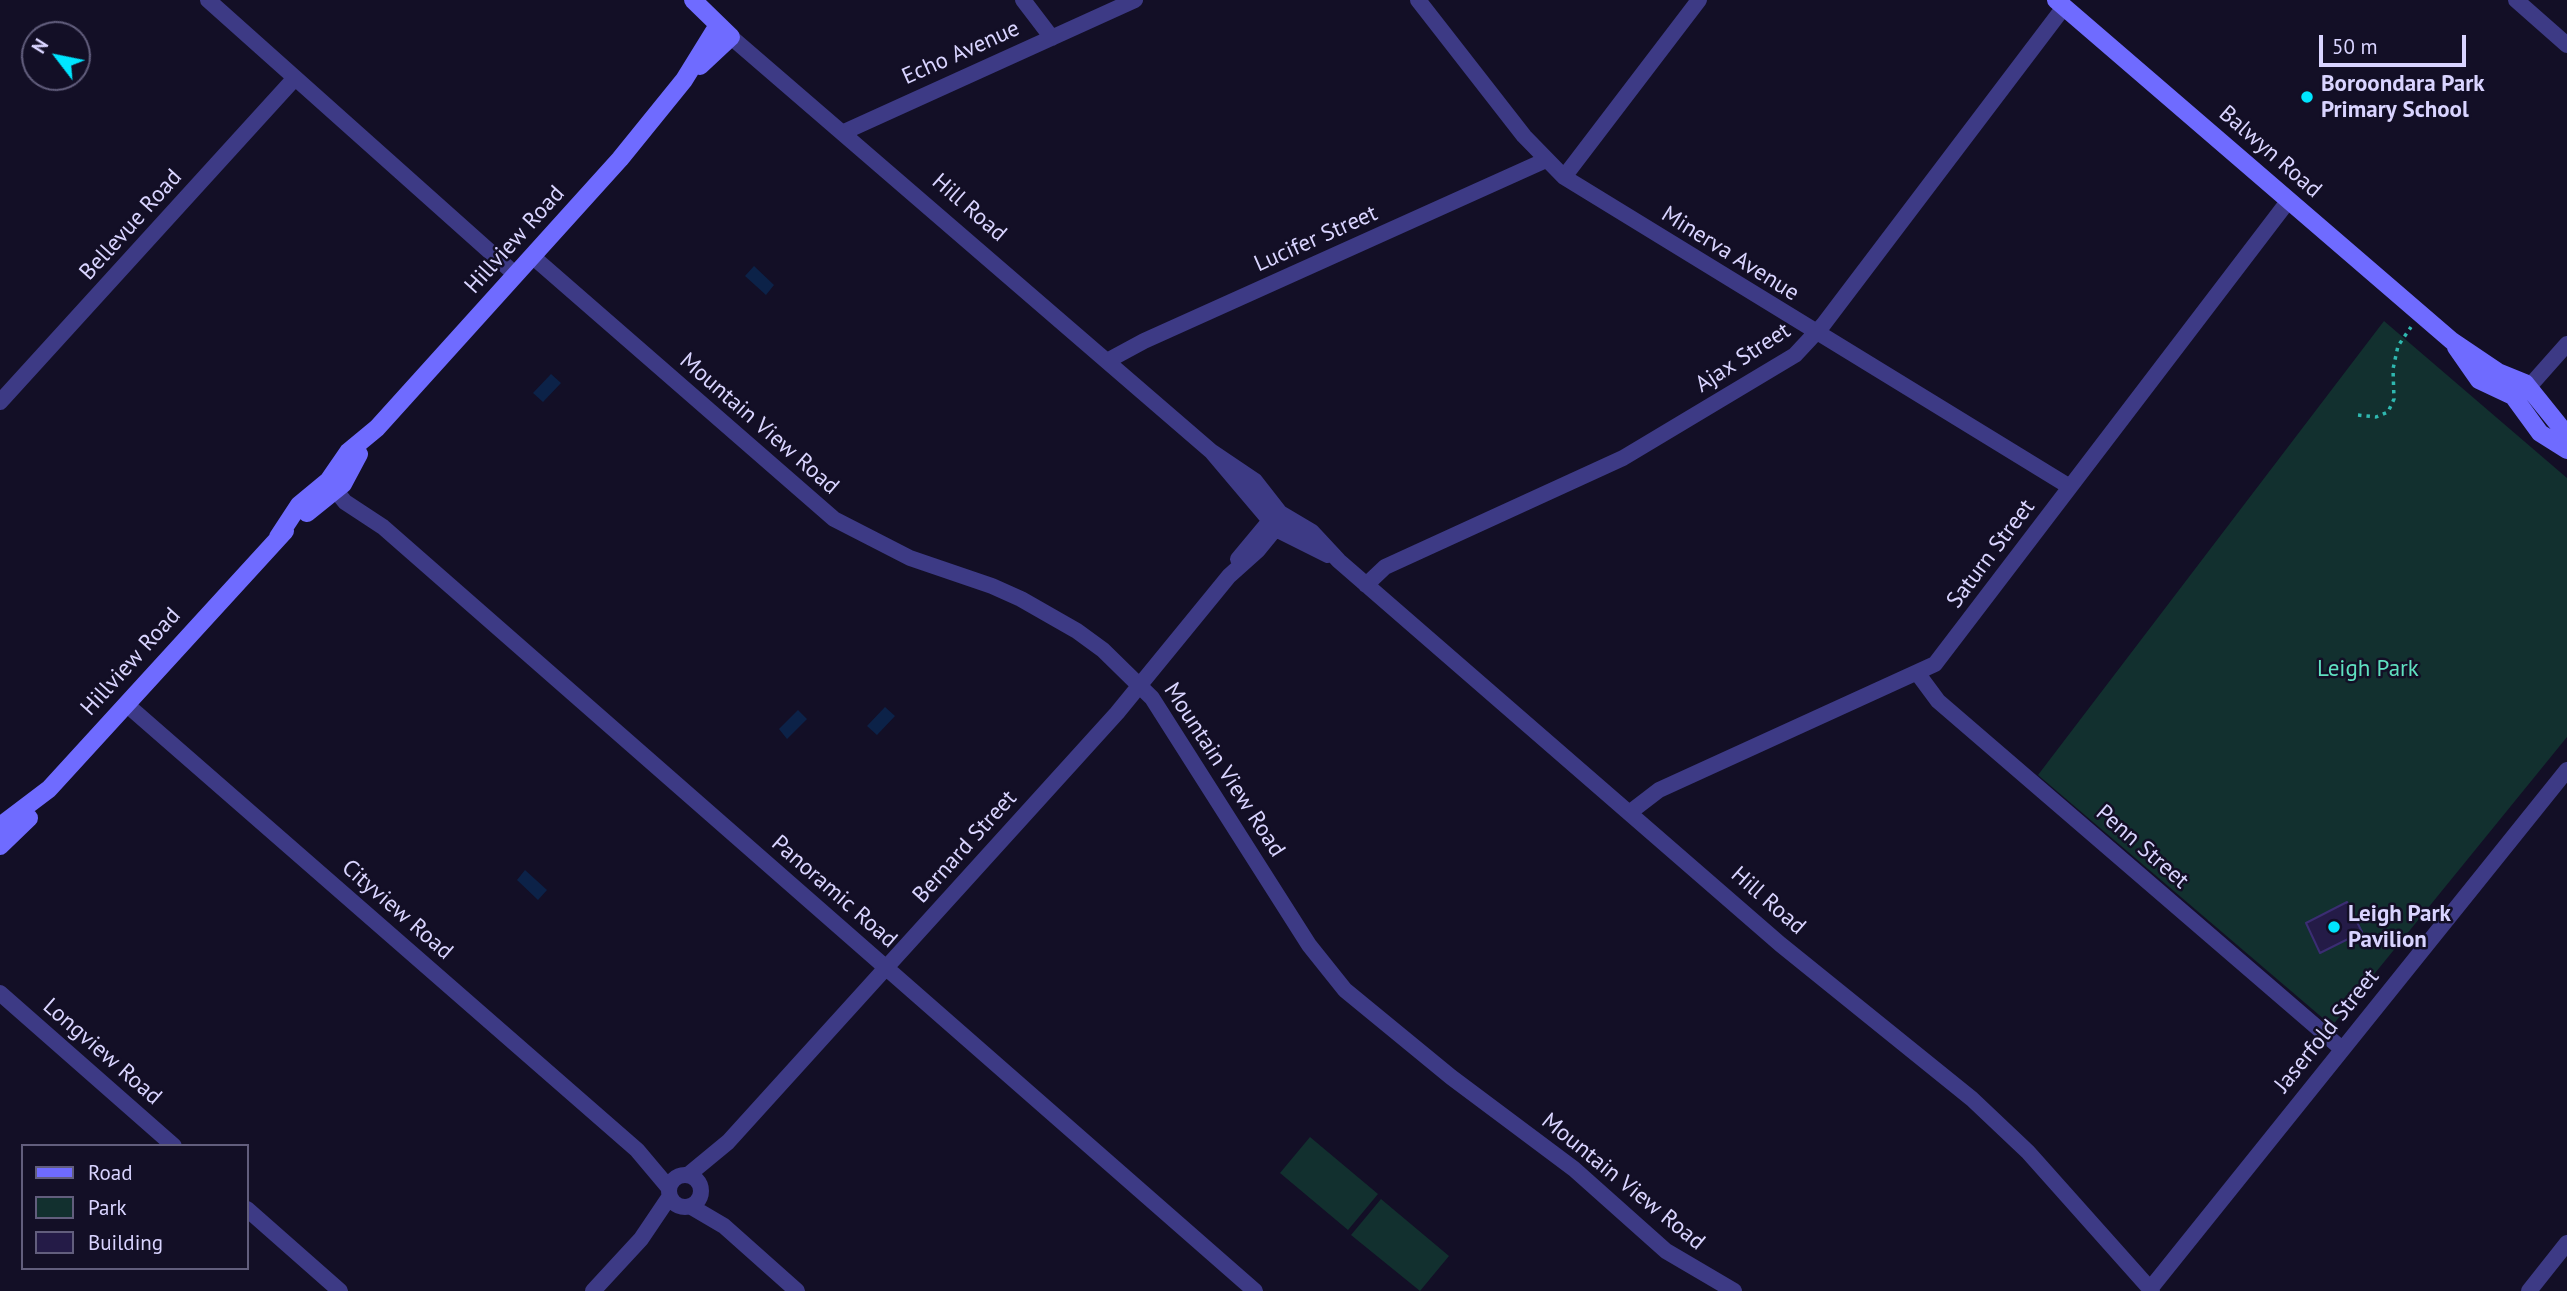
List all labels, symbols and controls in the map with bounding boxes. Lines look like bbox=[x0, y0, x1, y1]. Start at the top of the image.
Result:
street label: Echo Avenue bbox=[898, 15, 1024, 91]
north arrow bbox=[21, 21, 91, 91]
scale bar bbox=[2322, 21, 2469, 65]
text: 50 m bbox=[2332, 33, 2378, 60]
text: N bbox=[26, 34, 53, 58]
place label: Boroondara Park Primary School bbox=[2321, 70, 2485, 124]
marker: Boroondara Park Primary School bbox=[2299, 89, 2315, 105]
street label: Balwyn Road bbox=[2213, 100, 2327, 204]
street label: Bellevue Road bbox=[74, 164, 188, 286]
street label: Hill Road bbox=[926, 168, 1012, 248]
street label: Hillview Road bbox=[459, 180, 571, 300]
street label: Lucifer Street bbox=[1250, 200, 1382, 278]
street label: Minerva Avenue bbox=[1656, 201, 1804, 307]
street label: Ajax Street bbox=[1690, 317, 1796, 399]
street label: Mountain View Road bbox=[674, 347, 844, 501]
street label: Saturn Street bbox=[1941, 494, 2041, 614]
street label: Hillview Road bbox=[75, 602, 187, 722]
park label: Leigh Park bbox=[2317, 655, 2419, 683]
street label: Mountain View Road bbox=[1157, 678, 1291, 862]
street label: Bernard Street bbox=[907, 785, 1023, 909]
street label: Penn Street bbox=[2090, 799, 2194, 895]
street label: Panoramic Road bbox=[765, 830, 903, 954]
street label: Cityview Road bbox=[336, 854, 458, 966]
street label: Hill Road bbox=[1725, 861, 1811, 941]
place label: Leigh Park Pavilion bbox=[2348, 900, 2451, 954]
marker: Leigh Park Pavilion bbox=[2326, 919, 2342, 935]
street label: Jaserfold Street bbox=[2269, 964, 2385, 1098]
street label: Longview Road bbox=[37, 993, 167, 1111]
street label: Mountain View Road bbox=[1536, 1108, 1710, 1256]
legend bbox=[21, 1144, 248, 1270]
text: Road bbox=[88, 1159, 132, 1186]
text: Park bbox=[88, 1194, 127, 1221]
text: Building bbox=[88, 1229, 163, 1256]

